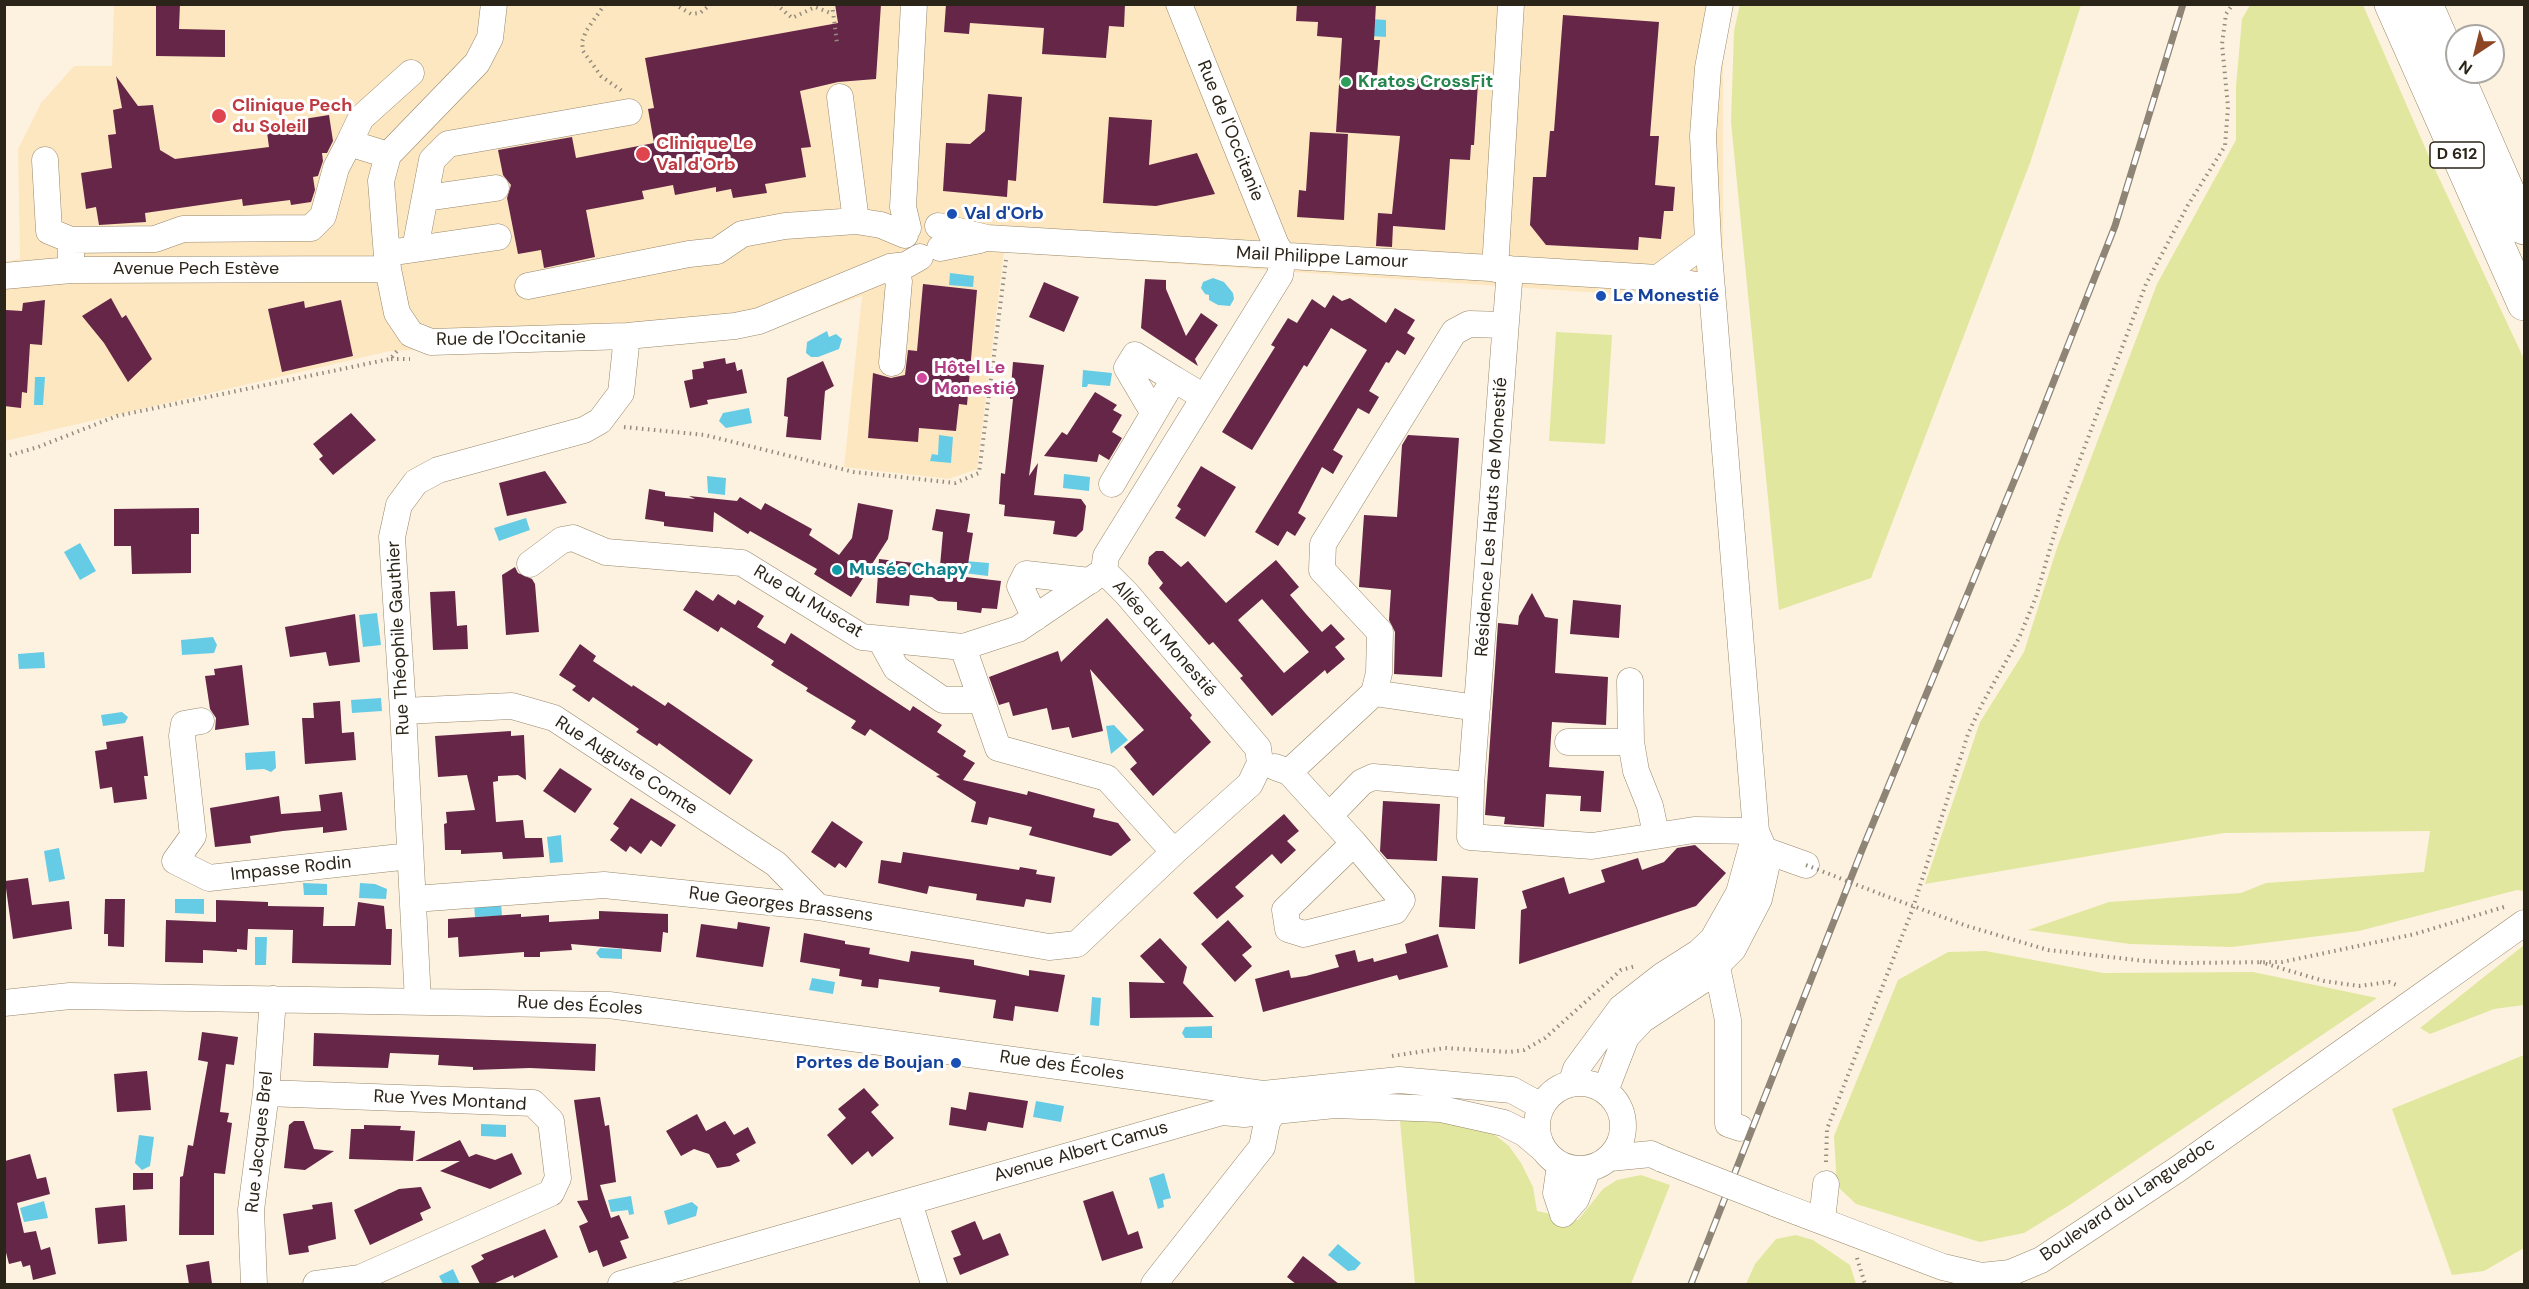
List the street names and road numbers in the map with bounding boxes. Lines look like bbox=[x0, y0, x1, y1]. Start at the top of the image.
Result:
street label: Rue de l'Occitanie bbox=[1192, 58, 1268, 204]
road number: D 612 bbox=[2430, 142, 2484, 168]
street label: Mail Philippe Lamour bbox=[1236, 243, 1408, 273]
street label: Avenue Pech Estève bbox=[113, 258, 279, 280]
street label: Rue de l'Occitanie bbox=[436, 327, 586, 351]
street label: Résidence Les Hauts de Monestié bbox=[1471, 376, 1513, 658]
street label: Rue Théophile Gauthier bbox=[383, 540, 415, 736]
street label: Rue du Muscat bbox=[749, 561, 867, 643]
street label: Allée du Monestié bbox=[1107, 576, 1221, 702]
street label: Rue Auguste Comte bbox=[551, 712, 701, 820]
street label: Impasse Rodin bbox=[230, 852, 352, 886]
street label: Rue Georges Brassens bbox=[688, 883, 874, 927]
street label: Rue des Écoles bbox=[517, 992, 643, 1020]
street label: Rue des Écoles bbox=[998, 1047, 1126, 1085]
street label: Rue Jacques Brel bbox=[242, 1070, 278, 1214]
street label: Rue Yves Montand bbox=[373, 1086, 527, 1116]
street label: Avenue Albert Camus bbox=[992, 1117, 1170, 1187]
street label: Boulevard du Languedoc bbox=[2037, 1134, 2219, 1266]

